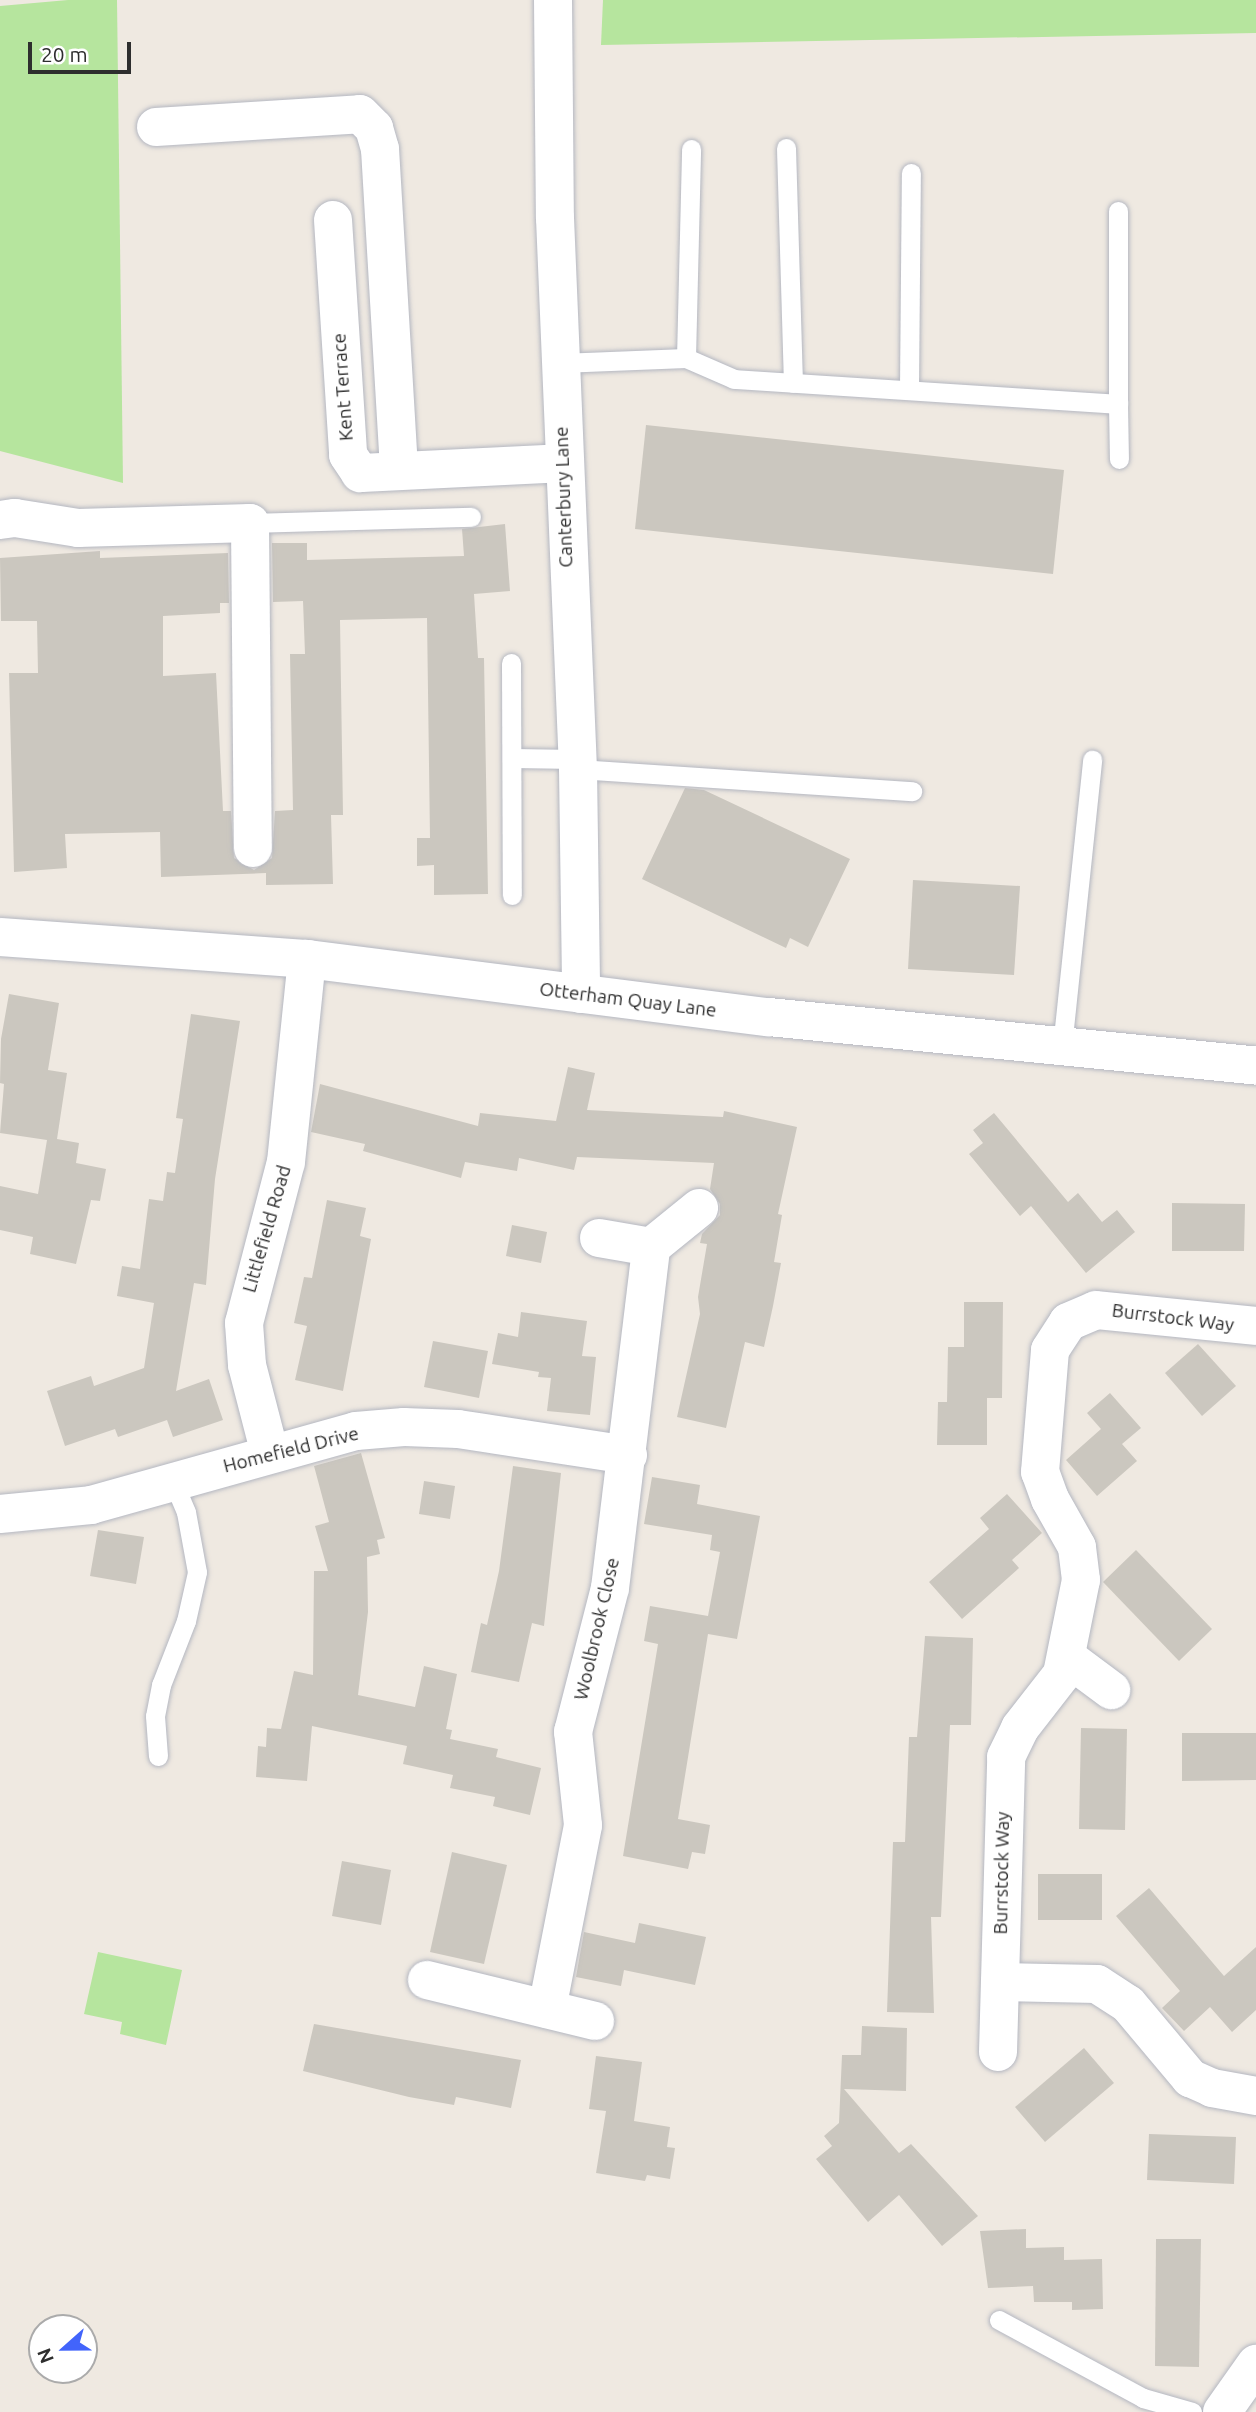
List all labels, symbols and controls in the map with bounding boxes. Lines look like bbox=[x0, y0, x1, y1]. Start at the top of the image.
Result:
scale bar bbox=[32, 28, 135, 72]
text: 20 m bbox=[41, 42, 88, 66]
street label: Kent Terrace bbox=[328, 332, 358, 442]
street label: Canterbury Lane bbox=[550, 426, 578, 568]
street label: Otterham Quay Lane bbox=[538, 978, 718, 1022]
street label: Littlefield Road bbox=[238, 1163, 296, 1295]
street label: Burrstock Way bbox=[1111, 1299, 1235, 1337]
street label: Homefield Drive bbox=[221, 1422, 361, 1478]
street label: Woolbrook Close bbox=[570, 1556, 624, 1702]
street label: Burrstock Way bbox=[990, 1811, 1014, 1935]
north arrow bbox=[28, 2314, 98, 2384]
text: N bbox=[32, 2345, 58, 2366]

